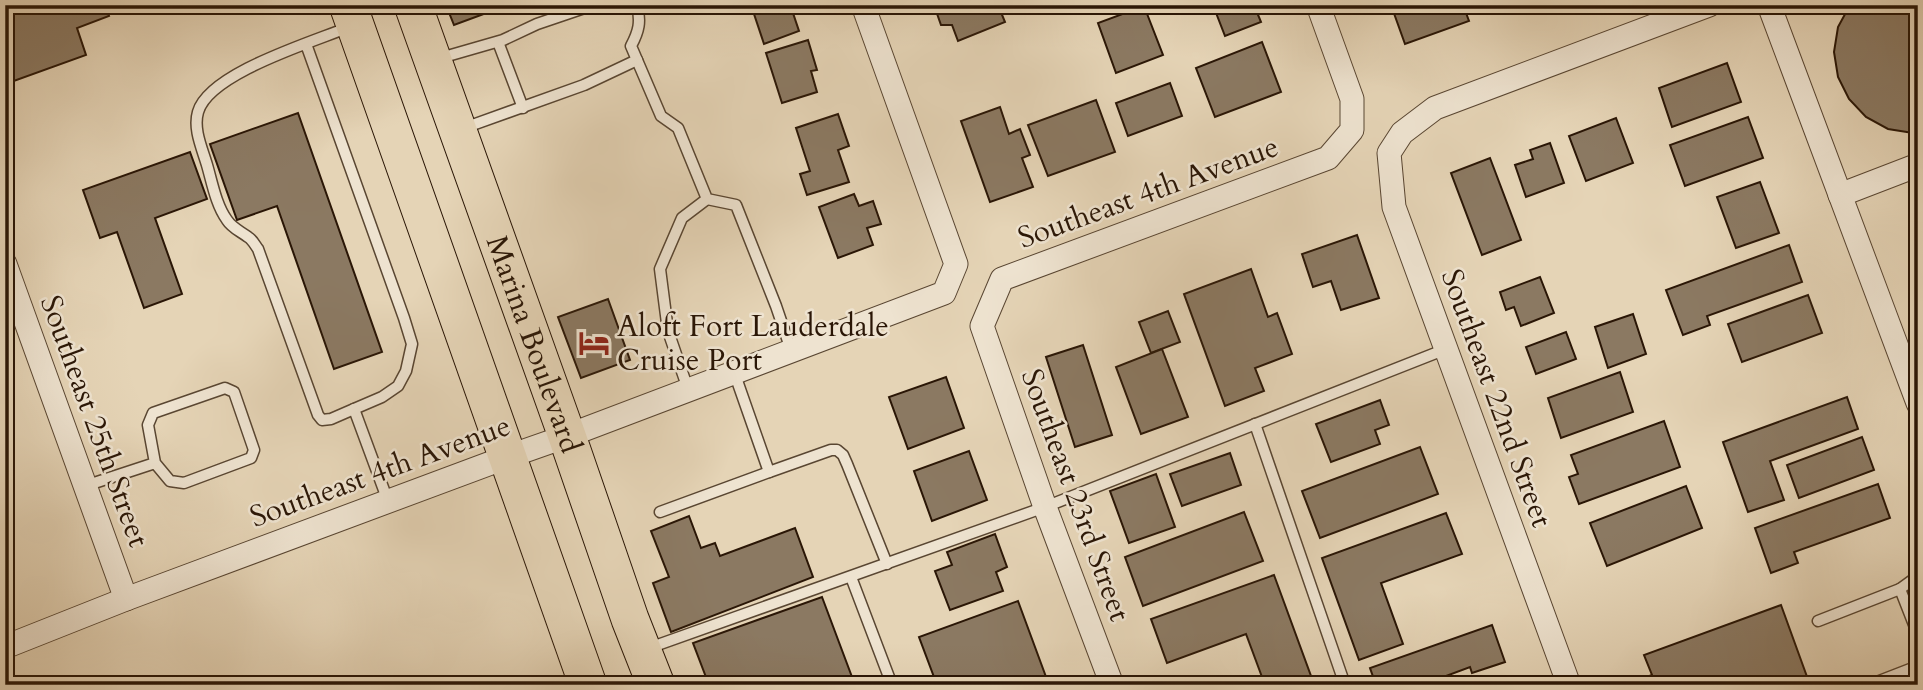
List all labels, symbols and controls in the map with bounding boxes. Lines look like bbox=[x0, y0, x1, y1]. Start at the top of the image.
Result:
street label: Southeast 4th Avenue bbox=[1012, 126, 1284, 259]
street label: Marina Boulevard bbox=[476, 230, 591, 458]
street label: Southeast 22nd Street bbox=[1431, 263, 1562, 533]
street label: Southeast 25th Street bbox=[30, 290, 159, 553]
place label: Aloft Fort Lauderdale Cruise Port bbox=[617, 306, 889, 381]
hotel icon: Aloft Fort Lauderdale Cruise Port bbox=[577, 326, 611, 360]
street label: Southeast 23rd Street bbox=[1011, 363, 1140, 627]
street label: Southeast 4th Avenue bbox=[244, 405, 516, 538]

